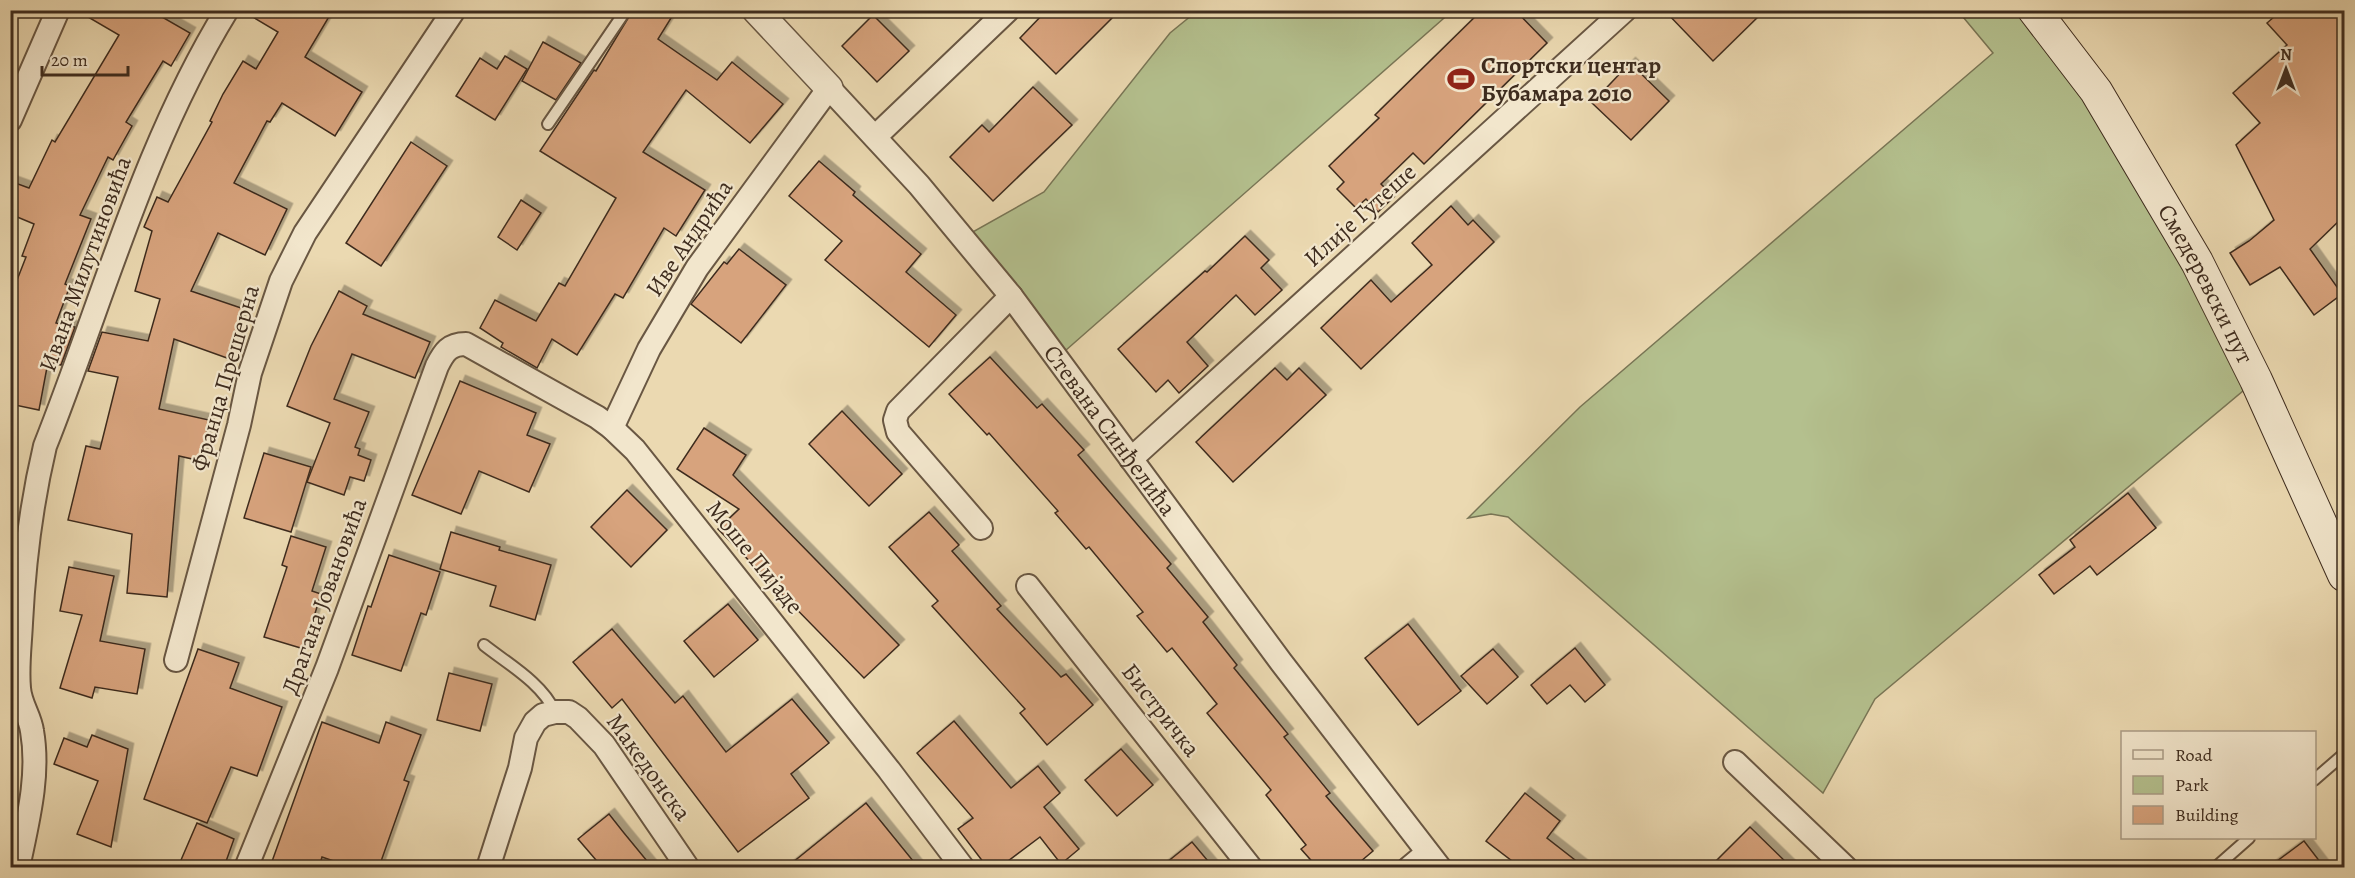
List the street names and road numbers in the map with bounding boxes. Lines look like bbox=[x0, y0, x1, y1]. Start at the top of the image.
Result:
street label: Ивана Милутиновића bbox=[31, 152, 139, 376]
street label: Илије Гутеше bbox=[1297, 156, 1423, 274]
street label: Иве Андрића bbox=[638, 173, 740, 303]
street label: Смедеревски пут bbox=[2150, 198, 2261, 369]
street label: Франца Прешерна bbox=[183, 281, 267, 475]
street label: Стевана Синђелића bbox=[1036, 338, 1184, 522]
street label: Драгана Јовановића bbox=[274, 493, 374, 699]
street label: Моше Пијаде bbox=[699, 493, 811, 621]
street label: Бистричка bbox=[1114, 657, 1208, 763]
street label: Македонска bbox=[599, 707, 699, 827]

